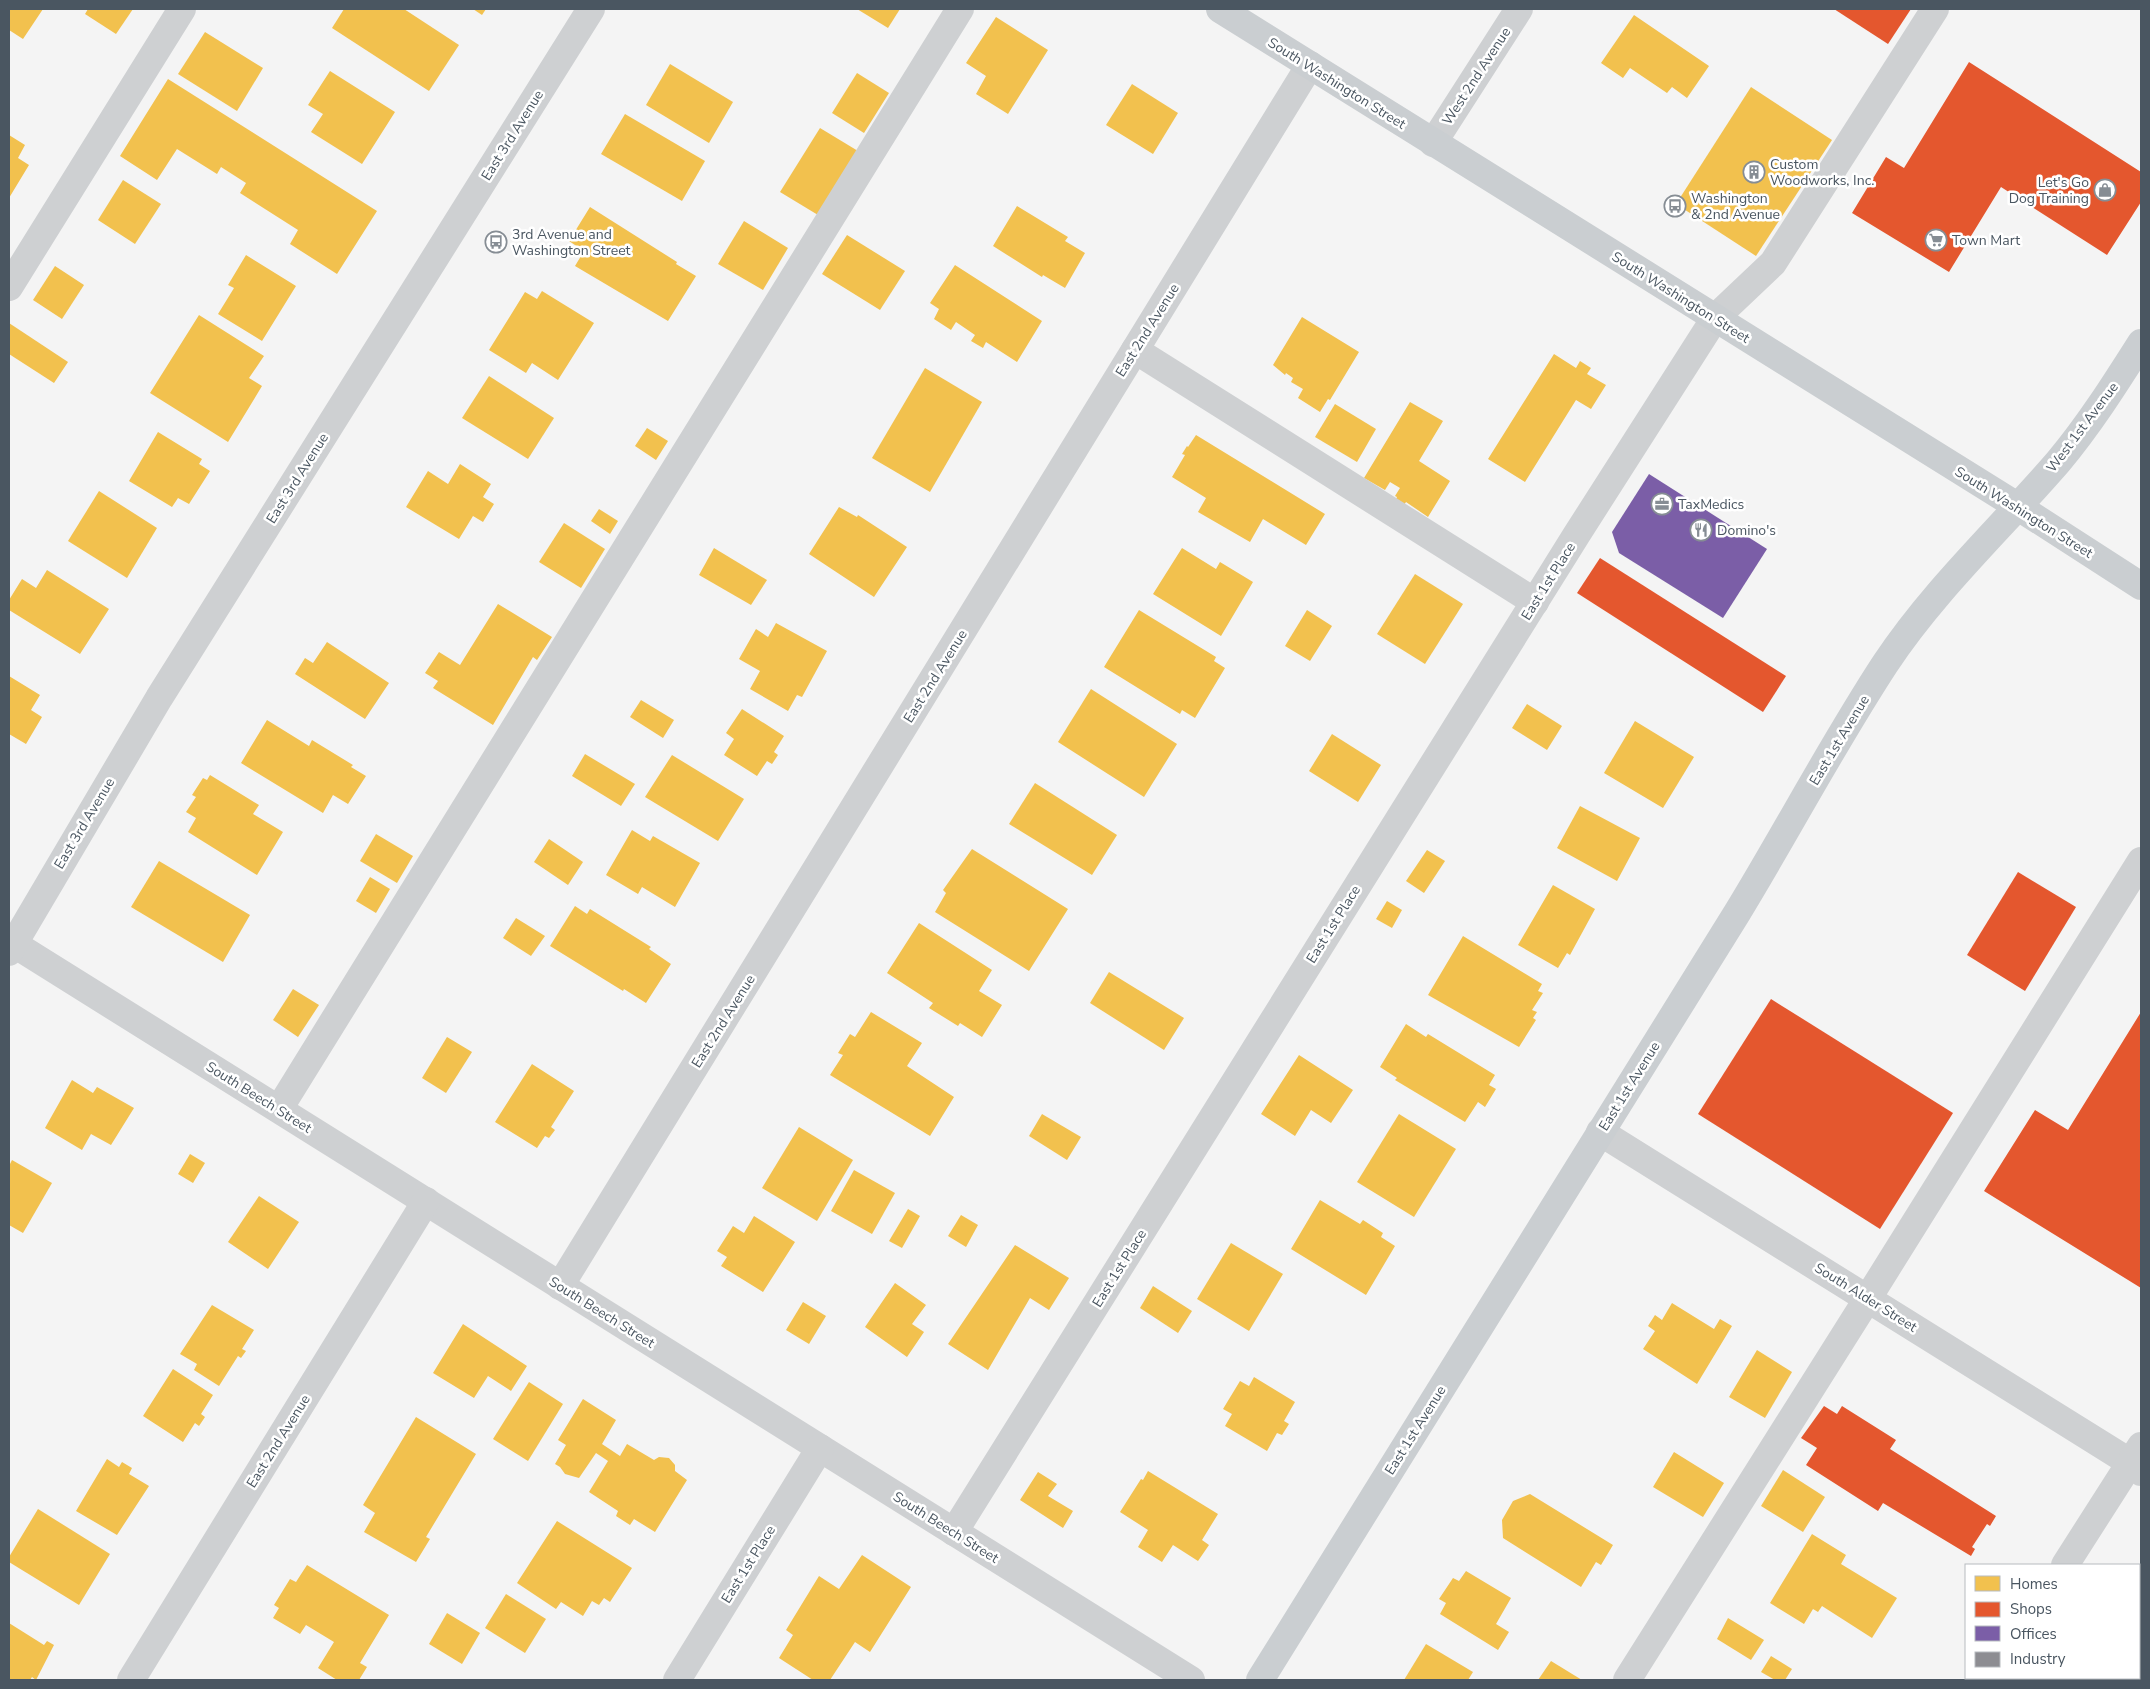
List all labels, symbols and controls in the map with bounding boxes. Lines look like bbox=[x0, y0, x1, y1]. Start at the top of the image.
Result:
street label: West 2nd Avenue bbox=[1438, 24, 1515, 129]
street label: South Washington Street bbox=[1264, 33, 1409, 134]
street label: East 3rd Avenue bbox=[477, 86, 548, 184]
place label: Custom Woodworks, Inc. bbox=[1770, 155, 1874, 190]
building icon: Custom Woodworks, Inc. bbox=[1742, 160, 1766, 184]
place label: Let's Go Dog Training bbox=[2009, 173, 2089, 208]
shop icon: Let's Go Dog Training bbox=[2093, 178, 2117, 202]
place label: Washington & 2nd Avenue bbox=[1691, 189, 1780, 224]
bus stop icon: Washington & 2nd Avenue bbox=[1663, 194, 1687, 218]
place label: 3rd Avenue and Washington Street bbox=[512, 225, 631, 260]
supermarket icon: Town Mart bbox=[1924, 228, 1948, 252]
bus stop icon: 3rd Avenue and Washington Street bbox=[484, 230, 508, 254]
place label: Town Mart bbox=[1952, 231, 2020, 250]
street label: South Washington Street bbox=[1608, 247, 1753, 348]
street label: East 2nd Avenue bbox=[1111, 280, 1184, 380]
street label: West 1st Avenue bbox=[2042, 378, 2123, 476]
street label: East 3rd Avenue bbox=[262, 429, 333, 527]
street label: South Washington Street bbox=[1951, 462, 2096, 563]
office icon: TaxMedics bbox=[1650, 492, 1674, 516]
place label: TaxMedics bbox=[1678, 495, 1744, 514]
restaurant icon: Domino's bbox=[1689, 518, 1713, 542]
place label: Domino's bbox=[1717, 521, 1776, 540]
street label: East 1st Place bbox=[1517, 539, 1580, 624]
street label: East 2nd Avenue bbox=[899, 626, 972, 726]
street label: East 1st Avenue bbox=[1805, 692, 1874, 789]
street label: East 3rd Avenue bbox=[50, 774, 119, 872]
street label: East 1st Place bbox=[1302, 882, 1365, 967]
street label: East 2nd Avenue bbox=[687, 971, 760, 1071]
street label: East 1st Avenue bbox=[1594, 1038, 1664, 1134]
street label: South Beech Street bbox=[202, 1057, 315, 1138]
street label: East 1st Place bbox=[1088, 1226, 1151, 1311]
street label: South Alder Street bbox=[1811, 1258, 1921, 1337]
street label: South Beech Street bbox=[545, 1272, 658, 1353]
street label: East 1st Avenue bbox=[1380, 1382, 1450, 1478]
street label: East 2nd Avenue bbox=[242, 1391, 315, 1491]
street label: South Beech Street bbox=[889, 1487, 1002, 1568]
street label: East 1st Place bbox=[717, 1522, 780, 1607]
legend bbox=[1965, 1564, 2140, 1679]
text: Homes bbox=[2010, 1574, 2058, 1594]
text: Shops bbox=[2010, 1599, 2052, 1619]
text: Offices bbox=[2010, 1624, 2057, 1644]
text: Industry bbox=[2010, 1649, 2066, 1669]

